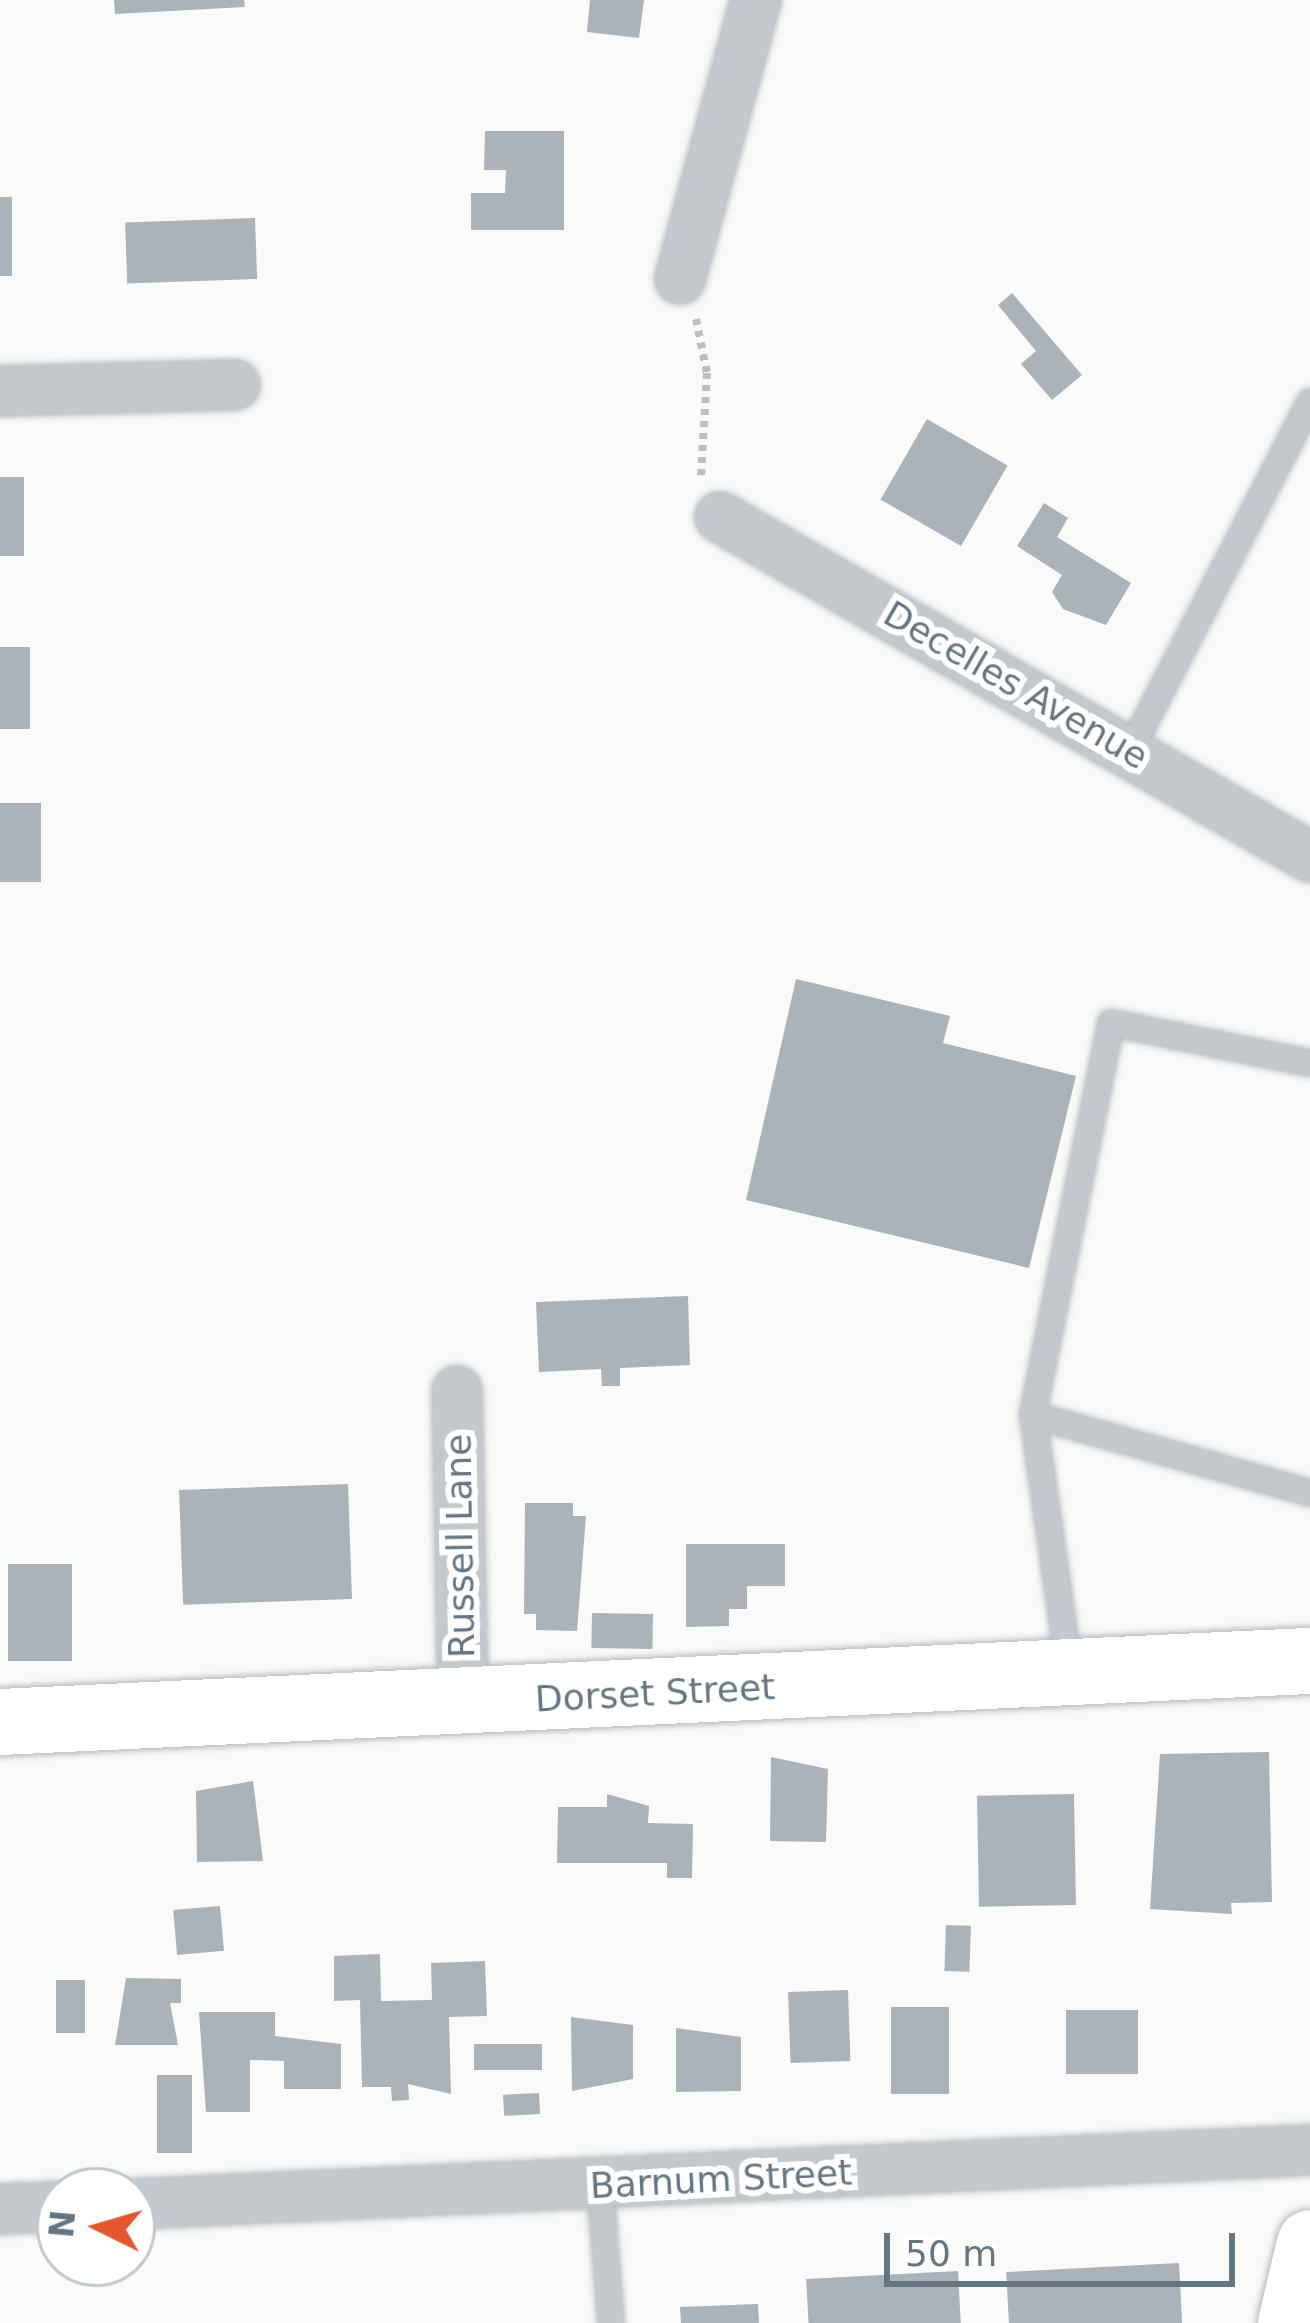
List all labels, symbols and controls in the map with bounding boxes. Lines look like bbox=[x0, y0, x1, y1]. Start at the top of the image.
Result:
street label: Decelles Avenue bbox=[876, 592, 1156, 778]
street label: Russell Lane bbox=[436, 1433, 484, 1659]
street label: Dorset Street bbox=[534, 1665, 776, 1721]
street label: Barnum Street bbox=[589, 2151, 853, 2207]
north arrow bbox=[36, 2167, 156, 2287]
text: N bbox=[42, 2209, 83, 2240]
scale bar bbox=[890, 2209, 1241, 2283]
text: 50 m bbox=[905, 2233, 997, 2274]

